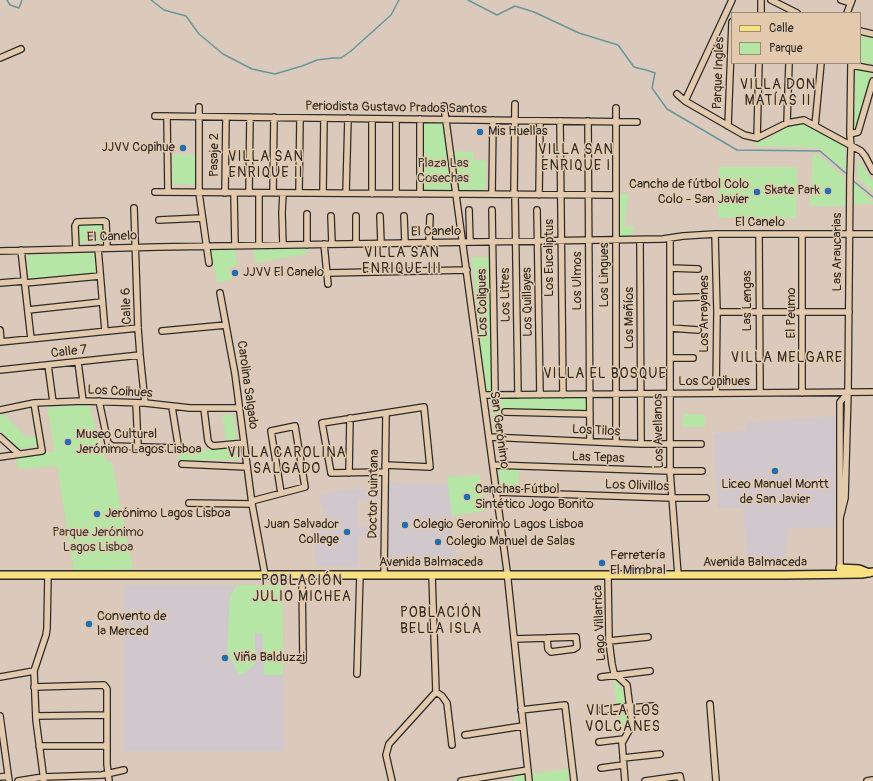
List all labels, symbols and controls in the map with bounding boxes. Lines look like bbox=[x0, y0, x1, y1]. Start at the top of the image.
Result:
legend bbox=[731, 12, 861, 64]
text: Calle bbox=[769, 21, 794, 36]
street label: Parque Inglés bbox=[710, 36, 728, 110]
text: Parque bbox=[769, 41, 803, 56]
district label: VILLA DON MATÍAS II bbox=[740, 77, 816, 110]
street label: Periodista Gustavo Prados Santos bbox=[305, 99, 487, 117]
place label: Mis Huellas bbox=[488, 124, 548, 140]
marker: Mis Huellas bbox=[475, 127, 485, 137]
street label: Pasaje 2 bbox=[207, 133, 223, 177]
place label: JJVV Copihue bbox=[102, 140, 175, 156]
district label: VILLA SAN ENRIQUE I bbox=[538, 142, 614, 174]
marker: JJVV Copihue bbox=[178, 143, 188, 153]
district label: VILLA SAN ENRIQUE II bbox=[228, 149, 304, 182]
park label: Plaza Las Cosechas bbox=[417, 156, 469, 187]
place label: Cancha de fútbol Colo Colo - San Javier bbox=[629, 177, 749, 208]
place label: Skate Park bbox=[764, 183, 820, 199]
marker: Skate Park bbox=[823, 186, 833, 196]
marker: Cancha de fútbol Colo Colo - San Javier bbox=[752, 187, 762, 197]
street label: Las Araucarias bbox=[830, 213, 846, 291]
street label: El Canelo bbox=[735, 215, 785, 231]
street label: Los Eucaliptus bbox=[542, 219, 558, 297]
street label: El Canelo bbox=[411, 224, 461, 240]
street label: El Canelo bbox=[87, 228, 137, 246]
street label: Los Lingues bbox=[597, 242, 613, 308]
district label: VILLA SAN ENRIQUE III bbox=[362, 245, 442, 278]
street label: Los Ulmos bbox=[570, 252, 586, 310]
place label: JJVV El Canelo bbox=[243, 265, 324, 281]
street label: Los Quillayes bbox=[520, 267, 536, 337]
marker: JJVV El Canelo bbox=[230, 268, 240, 278]
street label: Los Litres bbox=[498, 268, 514, 322]
street label: Los Coligues bbox=[475, 269, 491, 337]
street label: Las Lengas bbox=[740, 270, 756, 332]
street label: Los Arrayanes bbox=[697, 275, 713, 353]
street label: Calle 6 bbox=[119, 287, 135, 325]
street label: Los Mañíos bbox=[622, 287, 638, 349]
street label: El Peumo bbox=[784, 288, 800, 338]
street label: Carolina Salgado bbox=[233, 340, 261, 430]
street label: Calle 7 bbox=[50, 342, 88, 362]
district label: VILLA MELGARE bbox=[731, 350, 843, 366]
district label: VILLA EL BOSQUE bbox=[543, 366, 667, 382]
street label: Los Copihues bbox=[678, 374, 750, 390]
street label: Los Coihues bbox=[87, 383, 153, 401]
street label: San Gerónimo bbox=[486, 390, 512, 470]
street label: Los Avellanos bbox=[651, 393, 667, 469]
street label: Los Tilos bbox=[571, 422, 621, 440]
place label: Museo Cultural Jerónimo Lagos Lisboa bbox=[76, 427, 201, 458]
marker: Museo Cultural Jerónimo Lagos Lisboa bbox=[63, 437, 73, 447]
district label: VILLA CAROLINA SALGADO bbox=[227, 445, 347, 478]
street label: Doctor Quintana bbox=[365, 449, 383, 539]
street label: Las Tepas bbox=[571, 449, 625, 467]
marker: Liceo Manuel Montt de San Javier bbox=[770, 466, 780, 476]
street label: Los Olivillos bbox=[605, 477, 669, 495]
place label: Liceo Manuel Montt de San Javier bbox=[721, 477, 829, 508]
place label: Canchas Fútbol Sintético Jogo Bonito bbox=[475, 482, 594, 513]
marker: Canchas Fútbol Sintético Jogo Bonito bbox=[462, 492, 472, 502]
place label: Jerónimo Lagos Lisboa bbox=[105, 506, 230, 522]
marker: Jerónimo Lagos Lisboa bbox=[92, 509, 102, 519]
place label: Juan Salvador College bbox=[264, 517, 339, 548]
place label: Colegio Geronimo Lagos Lisboa bbox=[413, 517, 584, 533]
marker: Colegio Geronimo Lagos Lisboa bbox=[400, 520, 410, 530]
park label: Parque Jerónimo Lagos Lisboa bbox=[52, 525, 144, 556]
marker: Juan Salvador College bbox=[342, 527, 352, 537]
place label: Colegio Manuel de Salas bbox=[446, 534, 575, 550]
marker: Colegio Manuel de Salas bbox=[433, 537, 443, 547]
place label: Ferretería El Mimbral bbox=[610, 548, 666, 579]
street label: Avenida Balmaceda bbox=[379, 555, 483, 571]
street label: Avenida Balmaceda bbox=[703, 555, 807, 571]
marker: Ferretería El Mimbral bbox=[597, 558, 607, 568]
district label: POBLACIÓN JULIO MICHEA bbox=[252, 573, 352, 606]
street label: Lago Villarrica bbox=[590, 584, 610, 662]
district label: POBLACIÓN BELLA ISLA bbox=[400, 605, 482, 638]
place label: Convento de la Merced bbox=[97, 609, 166, 640]
marker: Convento de la Merced bbox=[84, 619, 94, 629]
place label: Viña Balduzzi bbox=[233, 650, 305, 666]
marker: Viña Balduzzi bbox=[220, 653, 230, 663]
district label: VILLA LOS VOLCANES bbox=[585, 703, 661, 736]

